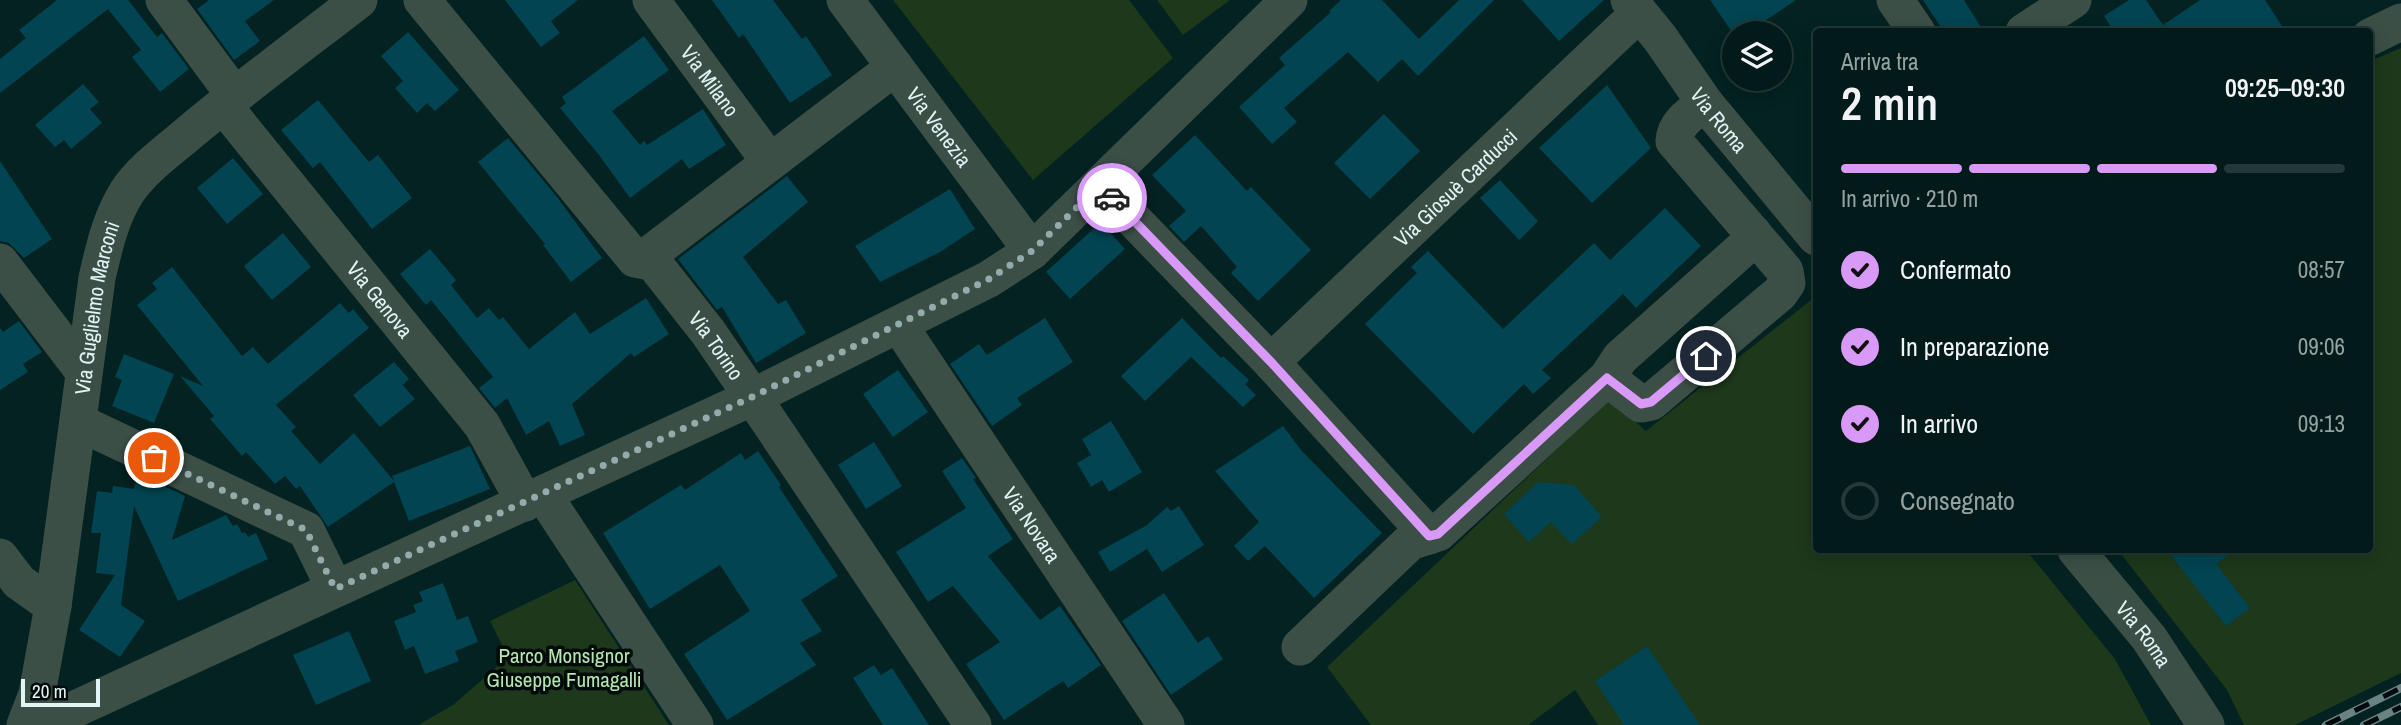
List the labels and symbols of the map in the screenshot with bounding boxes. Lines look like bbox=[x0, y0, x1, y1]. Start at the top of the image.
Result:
street label: Via Milano bbox=[674, 39, 746, 122]
street label: Via Venezia bbox=[900, 81, 979, 173]
street label: Via Roma bbox=[1684, 81, 1755, 159]
street label: Via Giosuè Carducci bbox=[1387, 122, 1523, 253]
courier bbox=[1077, 163, 1147, 233]
street label: Via Guglielmo Marconi bbox=[67, 217, 126, 396]
street label: Via Genova bbox=[340, 255, 420, 344]
street label: Via Torino bbox=[682, 305, 751, 386]
pin bbox=[1676, 326, 1736, 386]
pin bbox=[124, 428, 184, 488]
street label: Via Novara bbox=[996, 481, 1068, 569]
street label: Via Roma bbox=[2109, 594, 2179, 673]
park label: Parco Monsignor Giuseppe Fumagalli bbox=[486, 641, 642, 694]
scale bar bbox=[21, 676, 100, 708]

